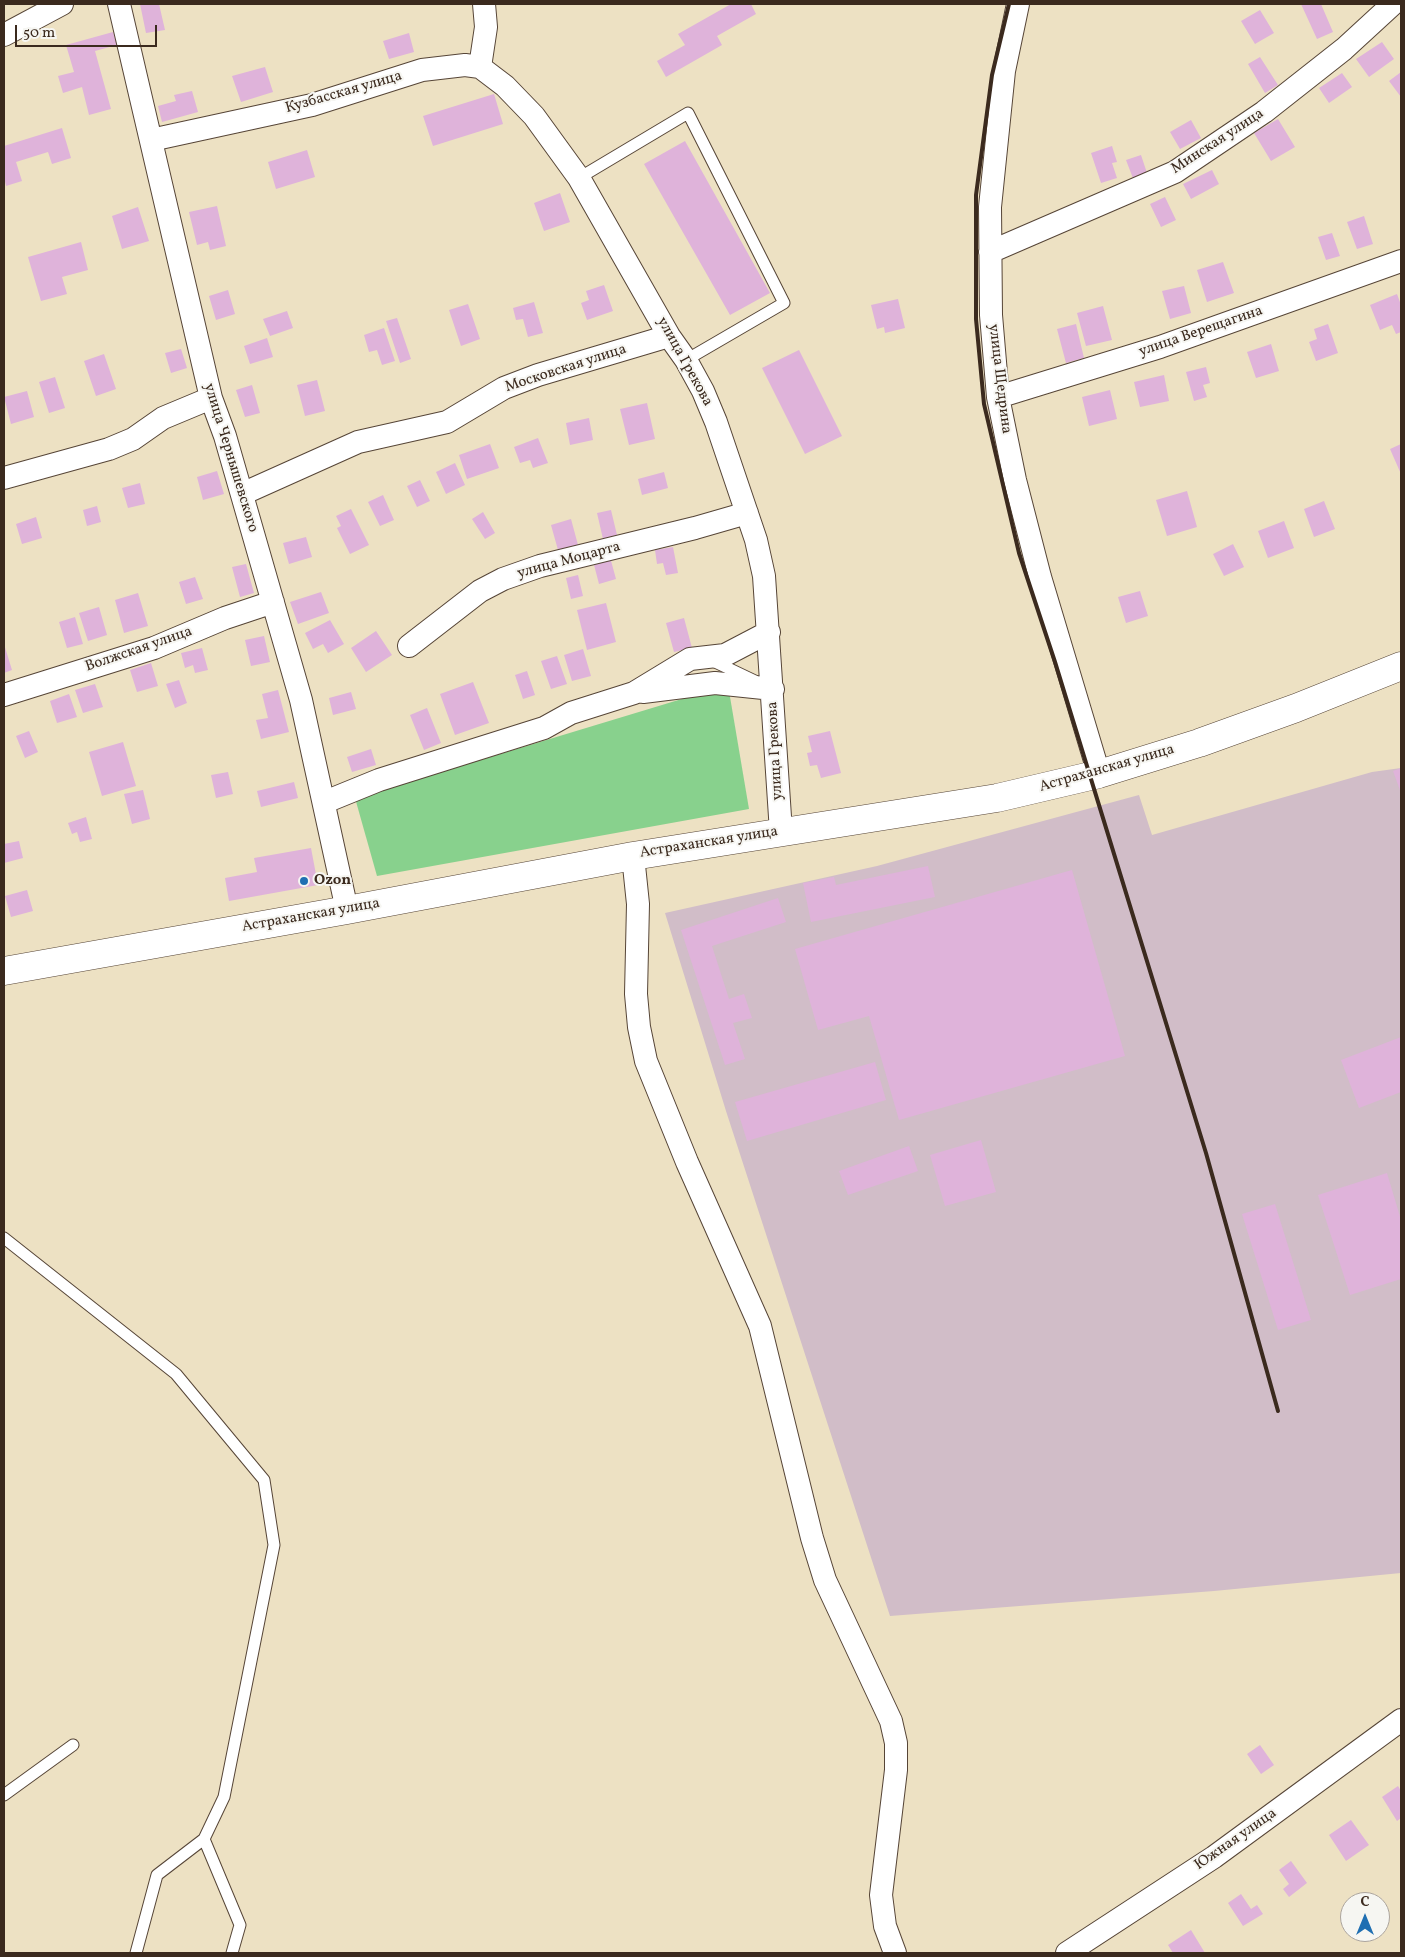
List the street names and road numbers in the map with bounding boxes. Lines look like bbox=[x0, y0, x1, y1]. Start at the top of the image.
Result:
street label: Кузбасская улица bbox=[284, 68, 404, 118]
street label: Минская улица bbox=[1168, 105, 1268, 179]
street label: улица Верещагина bbox=[1137, 302, 1265, 362]
street label: улица Грекова bbox=[652, 314, 716, 410]
street label: улица Щедрина bbox=[983, 323, 1015, 435]
street label: Московская улица bbox=[503, 341, 629, 397]
street label: улица Чернышевского bbox=[199, 381, 261, 535]
street label: улица Моцарта bbox=[515, 539, 623, 583]
street label: Волжская улица bbox=[83, 623, 195, 677]
street label: улица Грекова bbox=[764, 701, 788, 801]
street label: Астраханская улица bbox=[1037, 741, 1177, 797]
street label: Астраханская улица bbox=[639, 823, 779, 863]
street label: Астраханская улица bbox=[241, 895, 381, 937]
street label: Южная улица bbox=[1191, 1805, 1281, 1875]

